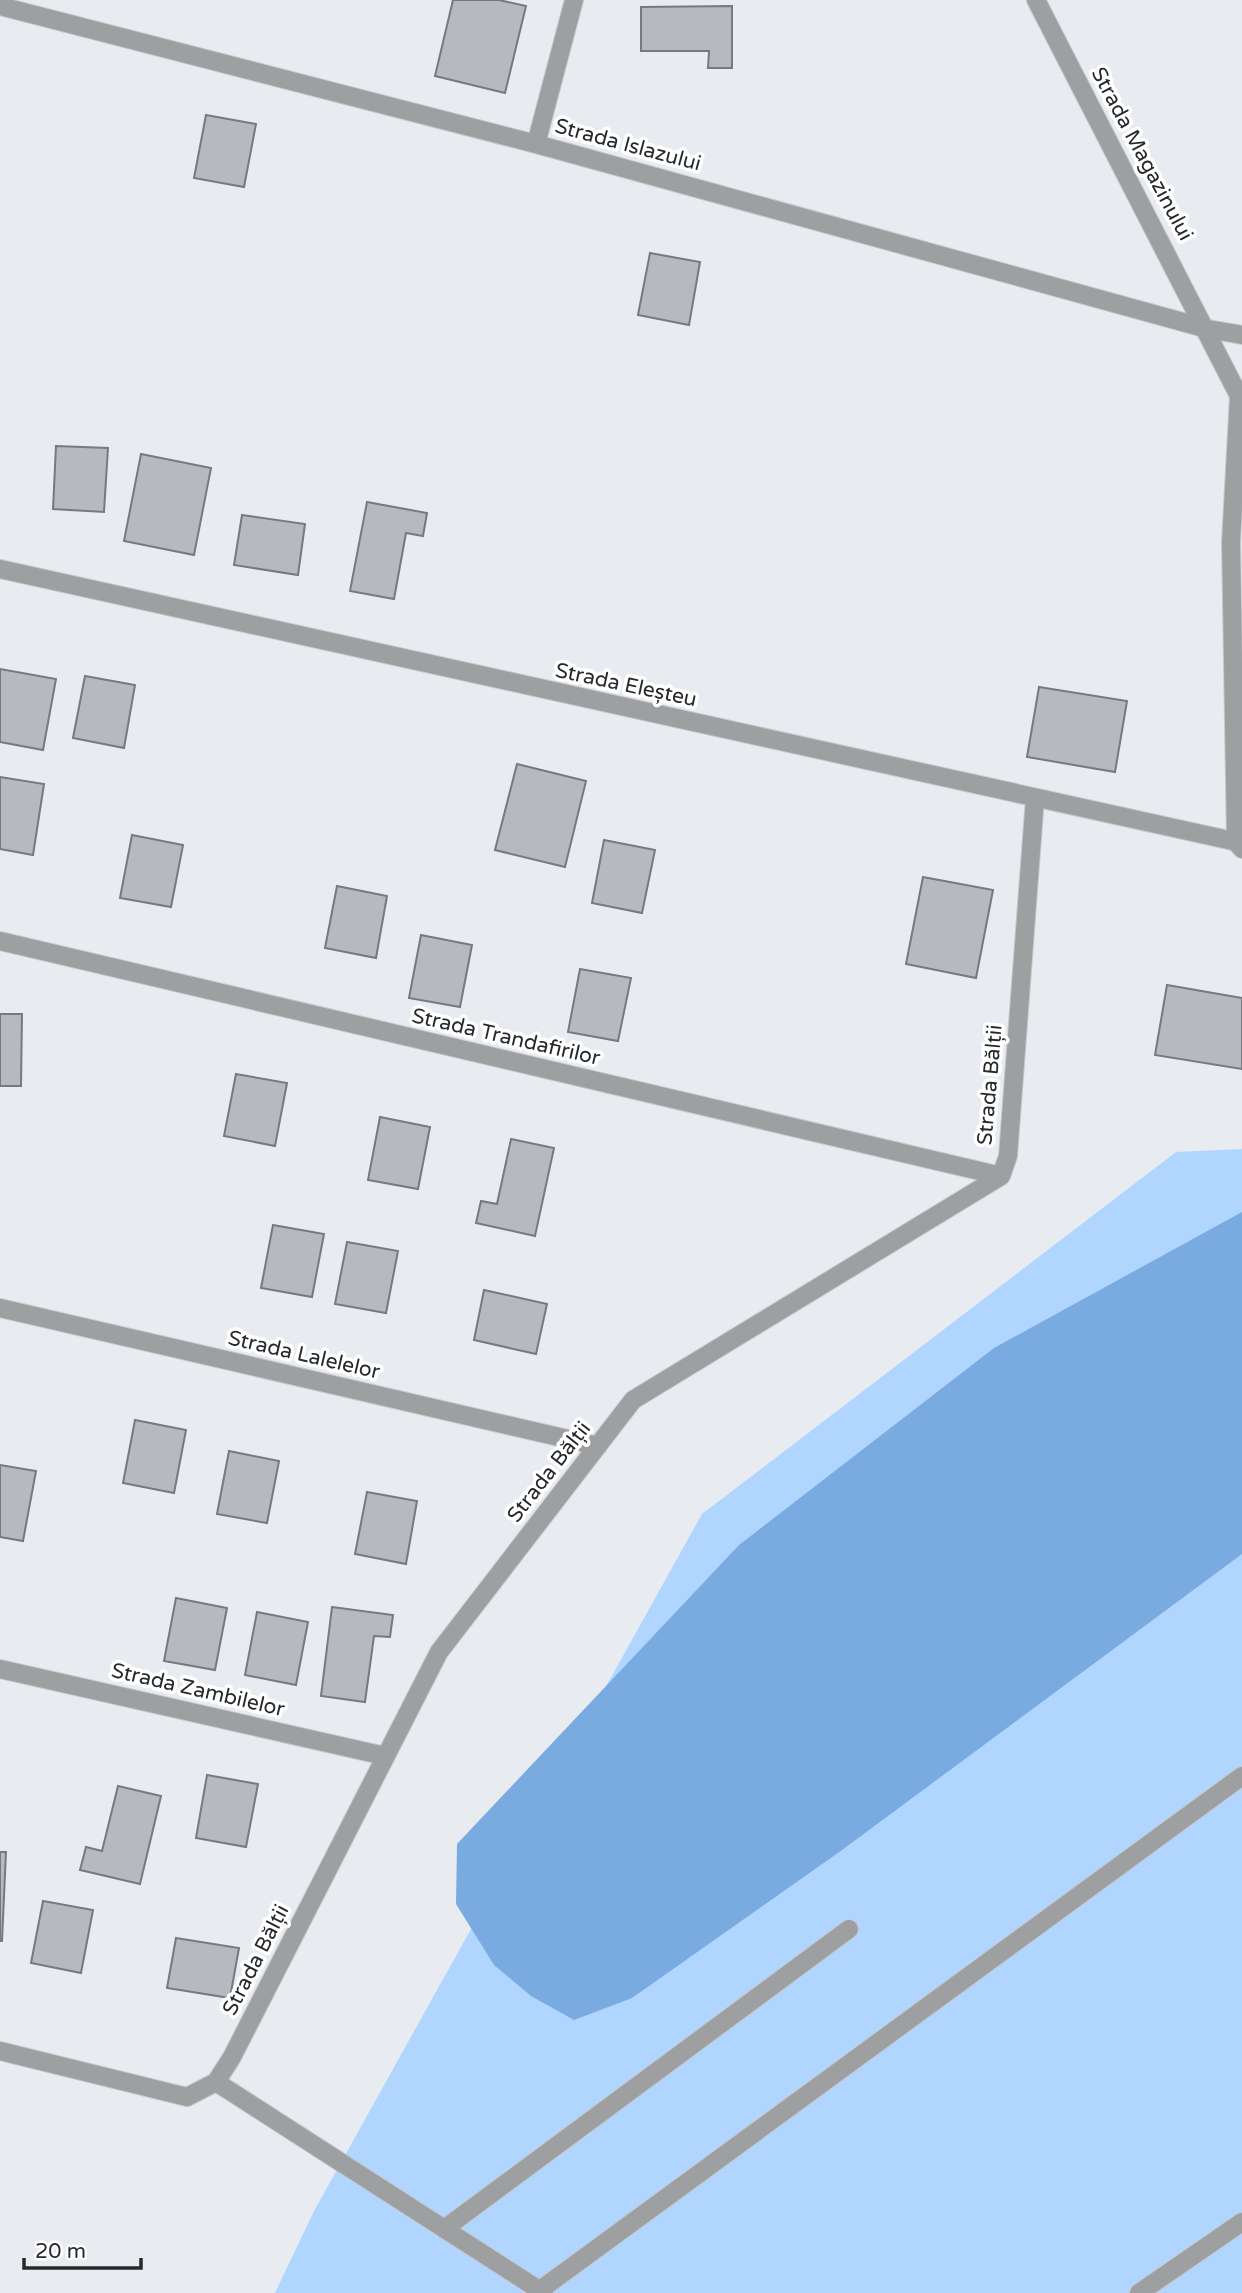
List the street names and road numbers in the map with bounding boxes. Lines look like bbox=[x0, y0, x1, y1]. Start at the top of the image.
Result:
street label: Strada Magazinului bbox=[1086, 63, 1198, 245]
street label: Strada Islazului bbox=[552, 113, 704, 177]
street label: Strada Eleșteu bbox=[553, 658, 699, 712]
street label: Strada Trandafirilor bbox=[409, 1003, 603, 1071]
street label: Strada Bălții bbox=[972, 1024, 1008, 1146]
street label: Strada Lalelelor bbox=[226, 1325, 382, 1385]
street label: Strada Bălții bbox=[502, 1417, 596, 1527]
street label: Strada Zambilelor bbox=[109, 1658, 287, 1722]
street label: Strada Bălții bbox=[217, 1900, 295, 2020]

